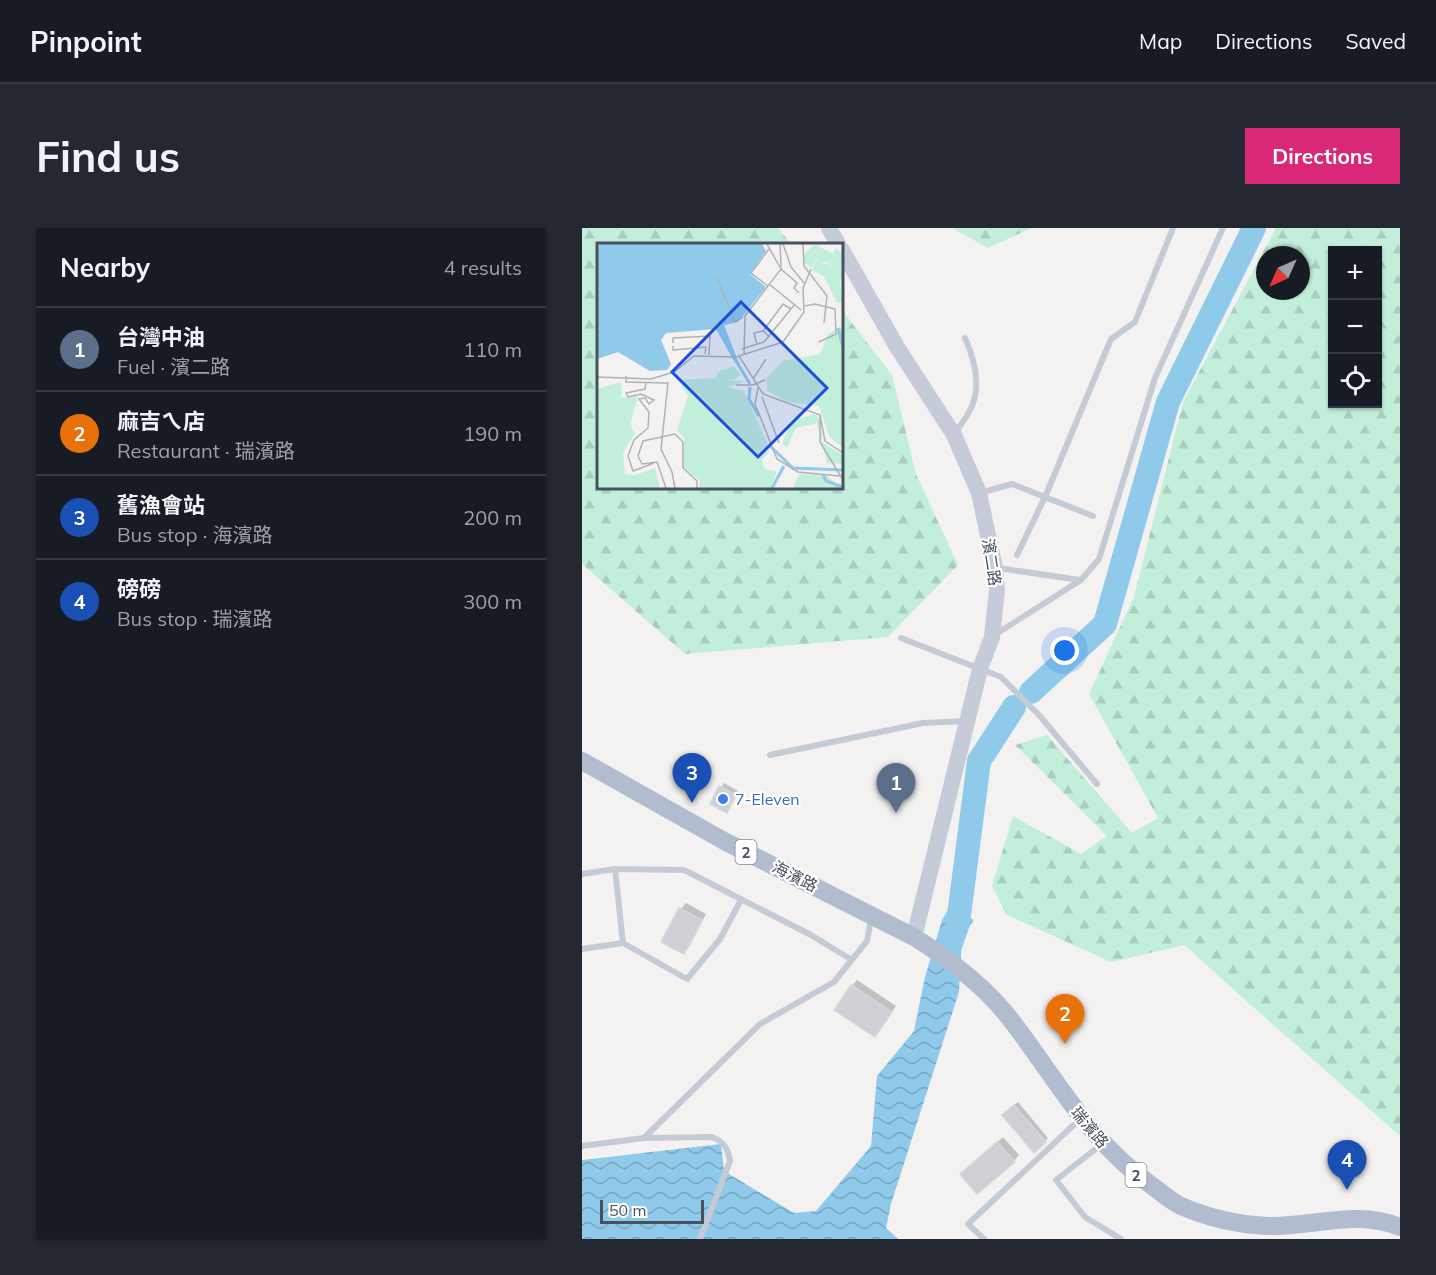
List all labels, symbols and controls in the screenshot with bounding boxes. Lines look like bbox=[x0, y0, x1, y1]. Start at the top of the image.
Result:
text: Pinpoint bbox=[30, 24, 142, 59]
text: Map bbox=[1139, 28, 1182, 54]
text: Directions bbox=[1215, 28, 1312, 54]
text: Saved bbox=[1345, 28, 1406, 54]
button: Directions bbox=[1245, 128, 1400, 184]
text: Find us bbox=[36, 130, 180, 183]
inset map bbox=[597, 243, 843, 489]
north arrow bbox=[1256, 246, 1310, 300]
map controls bbox=[1328, 246, 1382, 408]
button: + bbox=[1328, 246, 1382, 300]
text: Nearby bbox=[60, 251, 150, 284]
text: 4 results bbox=[444, 255, 522, 280]
button: − bbox=[1328, 300, 1382, 354]
text: 台灣中油 bbox=[117, 323, 205, 351]
text: 1 bbox=[74, 337, 86, 362]
text: 110 m bbox=[463, 337, 522, 362]
text: Fuel · 濱二路 bbox=[117, 354, 230, 379]
button: locate bbox=[1328, 354, 1382, 408]
text: 麻吉ㄟ店 bbox=[117, 407, 205, 435]
text: 2 bbox=[74, 421, 86, 446]
text: 190 m bbox=[463, 421, 522, 446]
text: Restaurant · 瑞濱路 bbox=[117, 438, 295, 463]
text: 舊漁會站 bbox=[117, 491, 205, 519]
text: 3 bbox=[74, 505, 86, 530]
text: 200 m bbox=[463, 505, 522, 530]
text: Bus stop · 海濱路 bbox=[117, 522, 272, 547]
street label: 濱二路 bbox=[978, 537, 1006, 587]
text: 磅磅 bbox=[117, 575, 161, 603]
text: 4 bbox=[74, 589, 86, 614]
text: 300 m bbox=[463, 589, 522, 614]
text: Bus stop · 瑞濱路 bbox=[117, 606, 272, 631]
your location bbox=[1050, 636, 1079, 665]
pin: 3 bbox=[672, 754, 712, 803]
pin: 1 bbox=[876, 764, 916, 813]
place label: 7-Eleven bbox=[735, 789, 800, 809]
marker: 7-Eleven bbox=[716, 792, 730, 806]
road number: 2 bbox=[736, 840, 756, 864]
street label: 海濱路 bbox=[769, 856, 821, 896]
pin: 2 bbox=[1046, 994, 1084, 1044]
street label: 瑞濱路 bbox=[1067, 1102, 1113, 1152]
pin: 4 bbox=[1328, 1140, 1366, 1190]
road number: 2 bbox=[1126, 1163, 1146, 1187]
scale bar bbox=[600, 1197, 704, 1224]
text: 50 m bbox=[609, 1200, 646, 1220]

